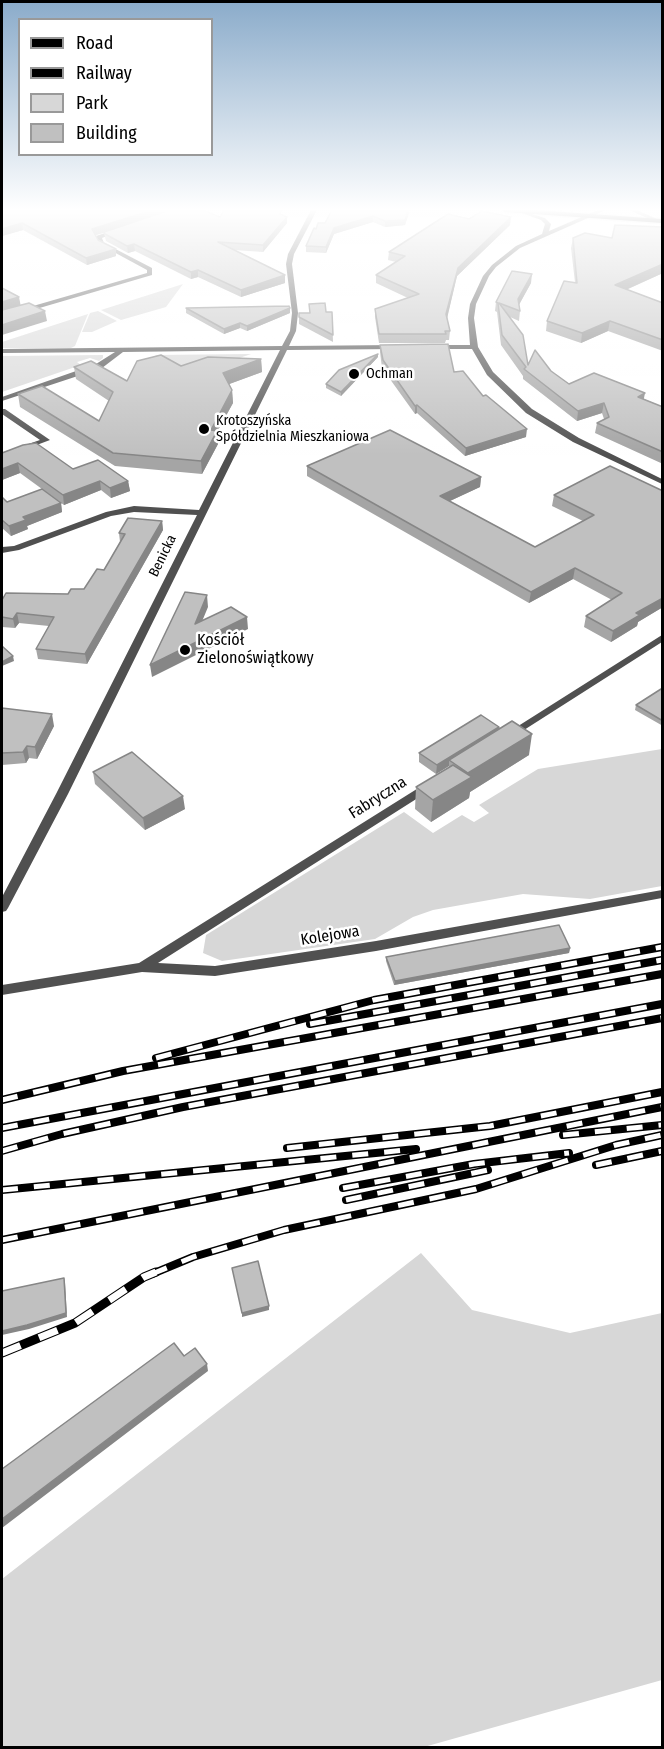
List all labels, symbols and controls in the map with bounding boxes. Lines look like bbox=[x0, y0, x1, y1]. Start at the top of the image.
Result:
legend bbox=[18, 18, 213, 156]
text: Road bbox=[76, 32, 113, 54]
text: Railway bbox=[76, 62, 132, 84]
text: Park bbox=[76, 92, 108, 114]
text: Building bbox=[76, 122, 137, 144]
place label: Ochman bbox=[366, 366, 413, 382]
marker: Ochman bbox=[347, 367, 361, 381]
place label: Krotoszyńska Spółdzielnia Mieszkaniowa bbox=[216, 413, 369, 446]
marker: Krotoszyńska Spółdzielnia Mieszkaniowa bbox=[197, 422, 211, 436]
street label: Benicka bbox=[146, 532, 180, 580]
place label: Kościół Zielonoświątkowy bbox=[197, 631, 314, 669]
marker: Kościół Zielonoświątkowy bbox=[178, 643, 192, 657]
street label: Fabryczna bbox=[346, 773, 410, 823]
street label: Kolejowa bbox=[299, 922, 361, 950]

